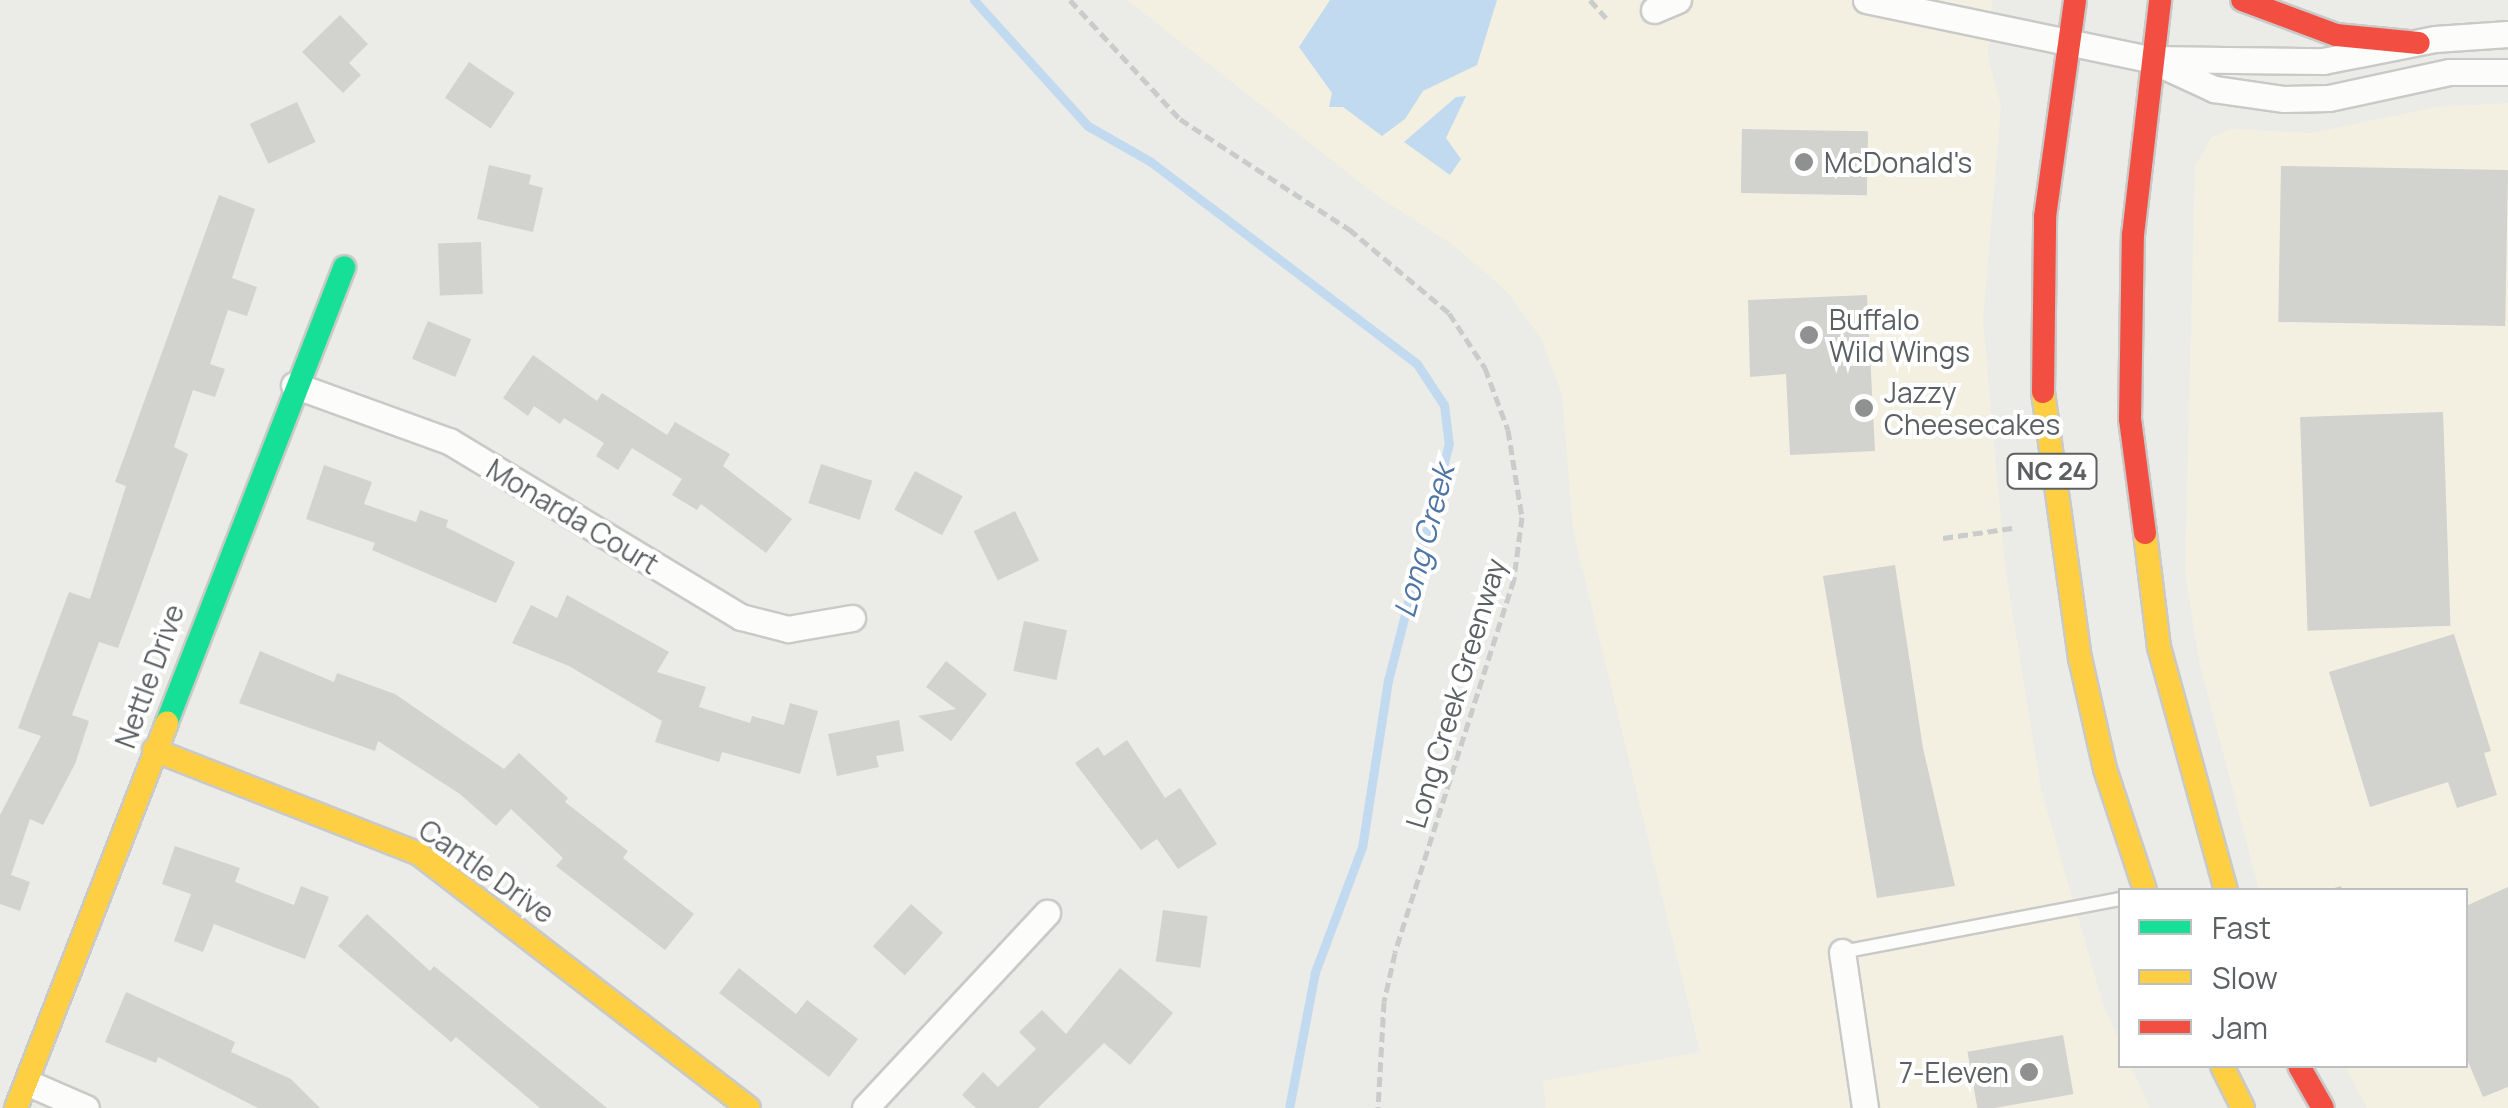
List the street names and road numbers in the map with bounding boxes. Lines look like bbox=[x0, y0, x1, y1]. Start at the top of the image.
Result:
road number: NC 24 bbox=[2004, 451, 2100, 491]
street label: Monarda Court bbox=[481, 452, 665, 580]
street label: Long Creek Greenway bbox=[1398, 554, 1512, 832]
street label: Nettle Drive bbox=[108, 600, 190, 752]
street label: Cantle Drive bbox=[413, 812, 561, 930]

